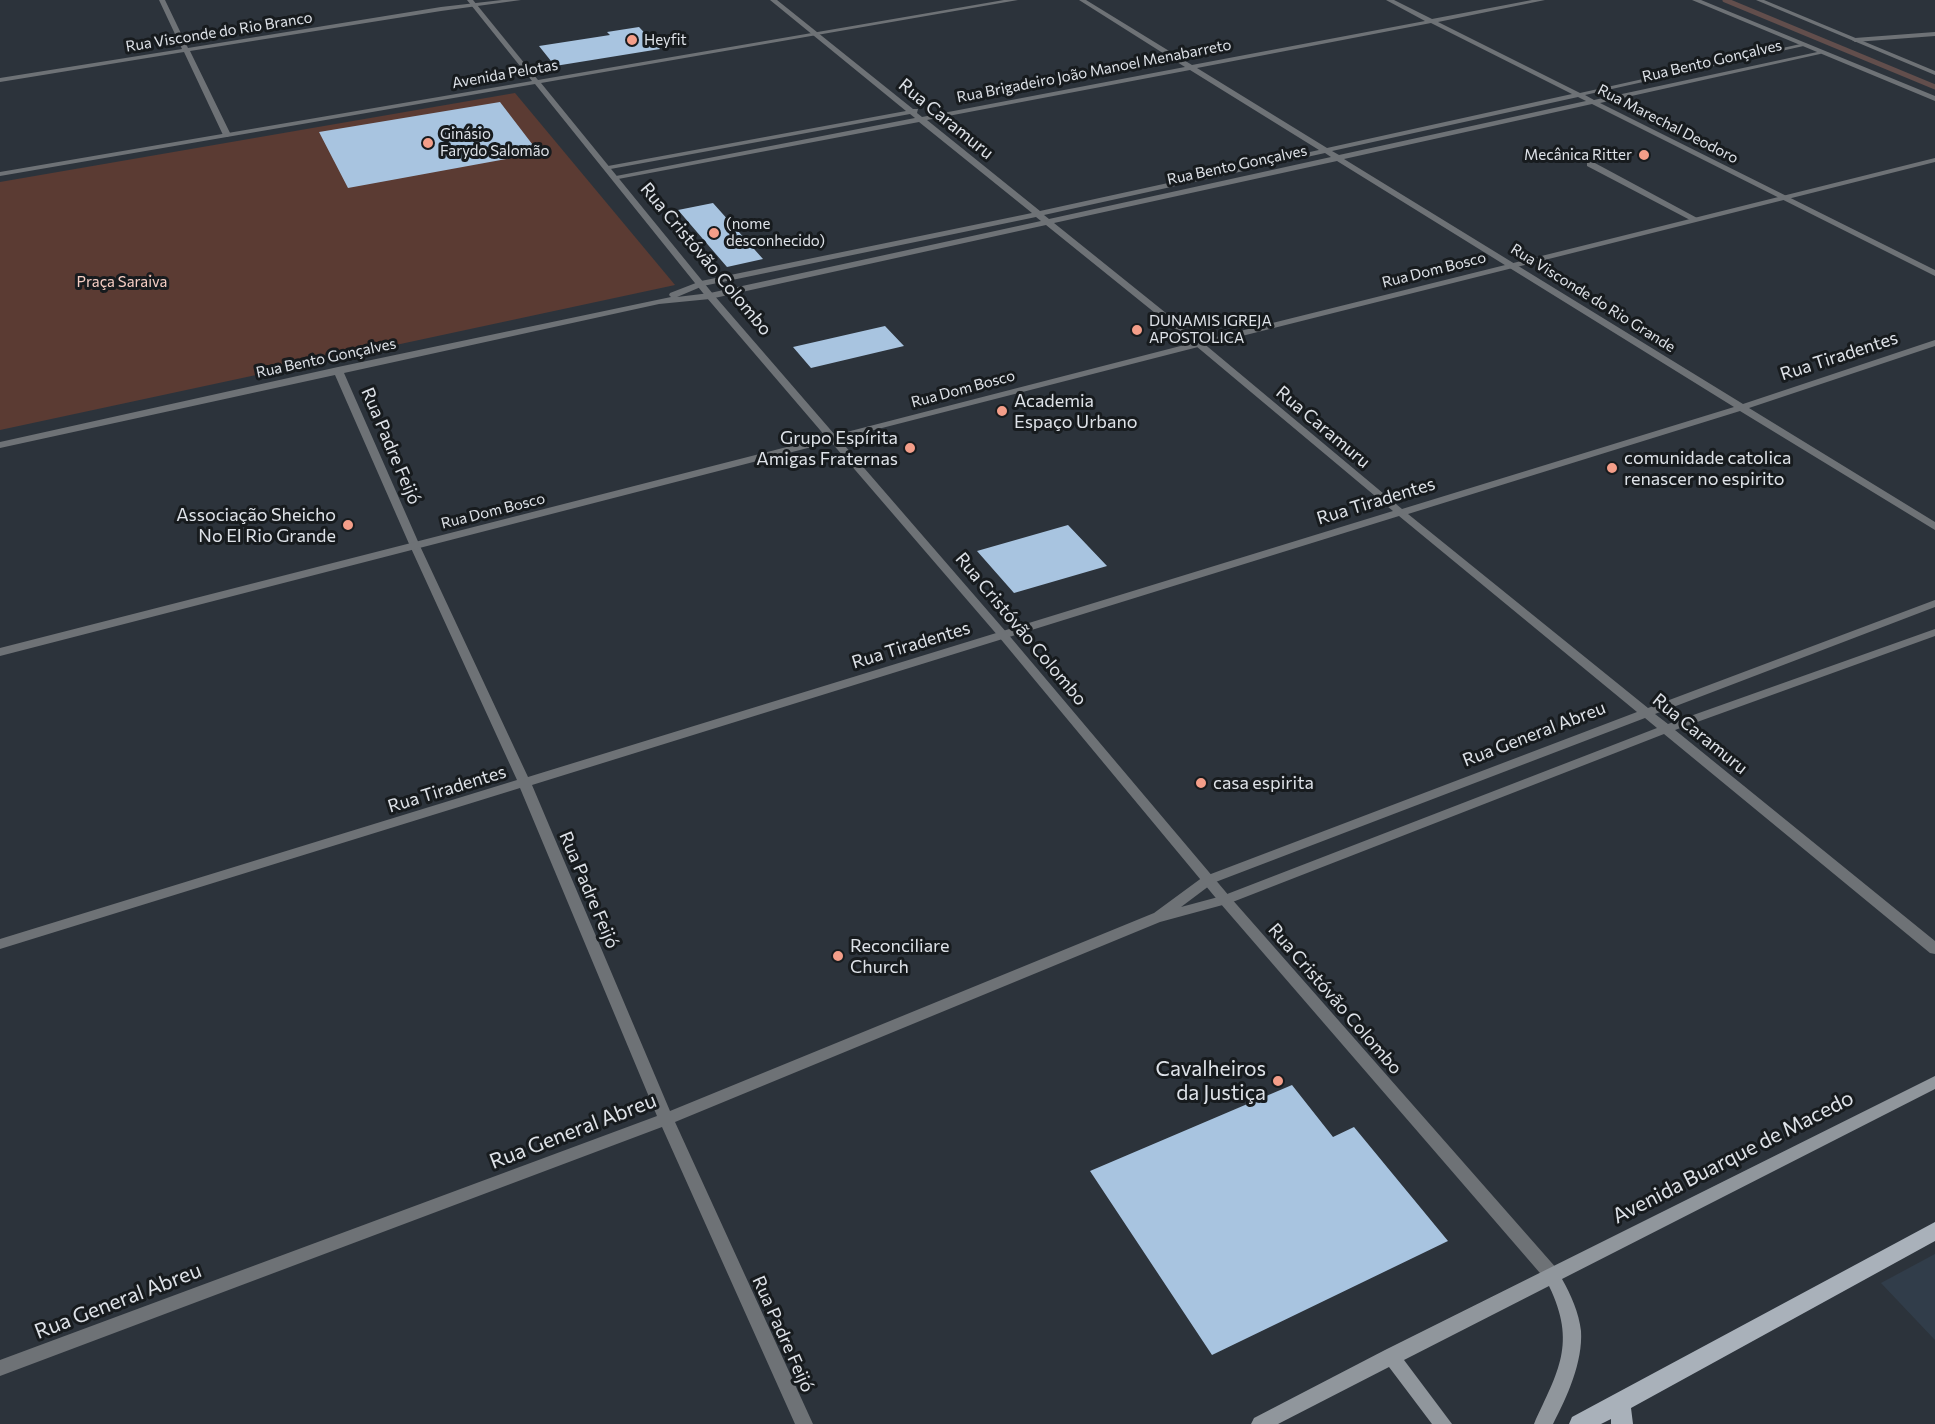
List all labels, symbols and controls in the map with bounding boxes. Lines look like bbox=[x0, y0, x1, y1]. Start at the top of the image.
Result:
street label: Rua Visconde do Rio Branco bbox=[124, 8, 314, 56]
place label: Heyfit bbox=[644, 31, 687, 49]
marker: Heyfit bbox=[625, 33, 639, 47]
street label: Rua Brigadeiro João Manoel Menabarreto bbox=[955, 35, 1233, 107]
street label: Rua Bento Gonçalves bbox=[1640, 36, 1784, 86]
street label: Avenida Pelotas bbox=[451, 56, 559, 92]
street label: Rua Caramuru bbox=[894, 74, 998, 164]
street label: Rua Marechal Deodoro bbox=[1595, 81, 1741, 167]
place label: Ginásio Farydo Salomão bbox=[440, 125, 549, 160]
marker: Ginásio Farydo Salomão bbox=[421, 136, 435, 150]
street label: Rua Bento Gonçalves bbox=[1165, 141, 1309, 189]
place label: Mecânica Ritter bbox=[1524, 146, 1632, 164]
marker: Mecânica Ritter bbox=[1637, 148, 1651, 162]
street label: Rua Cristóvão Colombo bbox=[636, 178, 776, 340]
place label: (nome desconhecido) bbox=[726, 215, 825, 250]
marker: (nome desconhecido) bbox=[707, 226, 721, 240]
street label: Rua Visconde do Rio Grande bbox=[1507, 240, 1679, 356]
street label: Rua Dom Bosco bbox=[1380, 248, 1488, 292]
park label: Praça Saraiva bbox=[77, 273, 167, 291]
place label: DUNAMIS IGREJA APOSTOLICA bbox=[1149, 312, 1272, 347]
marker: DUNAMIS IGREJA APOSTOLICA bbox=[1130, 323, 1144, 337]
street label: Rua Tiradentes bbox=[1777, 327, 1901, 385]
street label: Rua Bento Gonçalves bbox=[254, 334, 398, 382]
street label: Rua Dom Bosco bbox=[909, 366, 1017, 412]
street label: Rua Caramuru bbox=[1272, 381, 1374, 473]
street label: Rua Padre Feijó bbox=[357, 384, 425, 508]
place label: Academia Espaço Urbano bbox=[1014, 390, 1137, 432]
marker: Academia Espaço Urbano bbox=[995, 404, 1009, 418]
place label: Grupo Espírita Amigas Fraternas bbox=[756, 427, 898, 470]
marker: Grupo Espírita Amigas Fraternas bbox=[903, 441, 917, 455]
place label: comunidade catolica renascer no espirito bbox=[1624, 447, 1791, 490]
marker: comunidade catolica renascer no espirito bbox=[1605, 461, 1619, 475]
street label: Rua Tiradentes bbox=[1314, 473, 1438, 529]
street label: Rua Dom Bosco bbox=[439, 489, 547, 533]
place label: Associação Sheicho No EI Rio Grande bbox=[176, 504, 336, 546]
marker: Associação Sheicho No EI Rio Grande bbox=[341, 518, 355, 532]
street label: Rua Cristóvão Colombo bbox=[951, 548, 1091, 710]
street label: Rua Tiradentes bbox=[849, 617, 973, 673]
street label: Rua Caramuru bbox=[1648, 689, 1752, 779]
street label: Rua General Abreu bbox=[1459, 697, 1609, 771]
street label: Rua Tiradentes bbox=[385, 761, 509, 817]
place label: casa espirita bbox=[1213, 772, 1314, 794]
marker: casa espirita bbox=[1194, 776, 1208, 790]
street label: Rua Padre Feijó bbox=[555, 828, 623, 952]
street label: Rua Cristóvão Colombo bbox=[1264, 919, 1406, 1079]
place label: Reconciliare Church bbox=[850, 935, 949, 978]
marker: Reconciliare Church bbox=[831, 949, 845, 963]
place label: Cavalheiros da Justiça bbox=[1156, 1056, 1266, 1106]
marker: Cavalheiros da Justiça bbox=[1271, 1074, 1285, 1088]
street label: Avenida Buarque de Macedo bbox=[1608, 1085, 1858, 1229]
street label: Rua General Abreu bbox=[486, 1088, 660, 1174]
street label: Rua General Abreu bbox=[31, 1258, 205, 1344]
street label: Rua Padre Feijó bbox=[748, 1272, 818, 1396]

